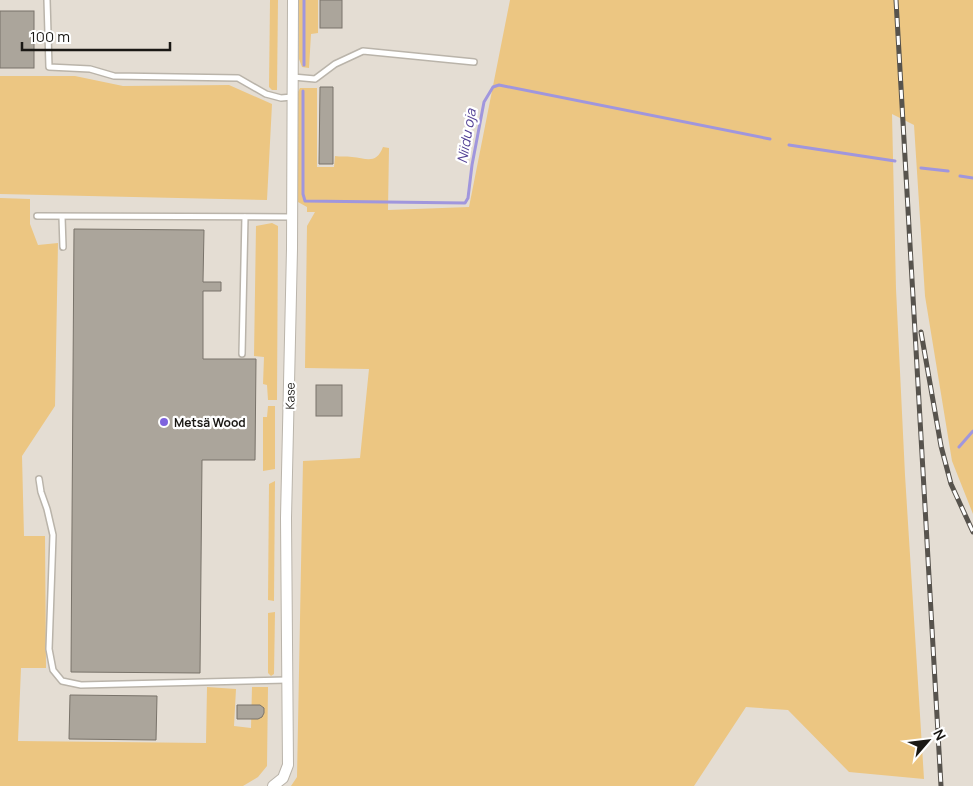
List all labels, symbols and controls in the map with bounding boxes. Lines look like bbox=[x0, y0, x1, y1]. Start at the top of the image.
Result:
scale bar bbox=[22, 20, 170, 52]
text: 100 m bbox=[30, 26, 70, 47]
water label: Niidu oja bbox=[452, 106, 480, 165]
street label: Kase bbox=[281, 382, 299, 410]
place label: Metsä Wood bbox=[174, 414, 246, 431]
marker: Metsä Wood bbox=[158, 416, 170, 428]
north arrow bbox=[903, 716, 953, 766]
text: N bbox=[929, 726, 951, 744]

